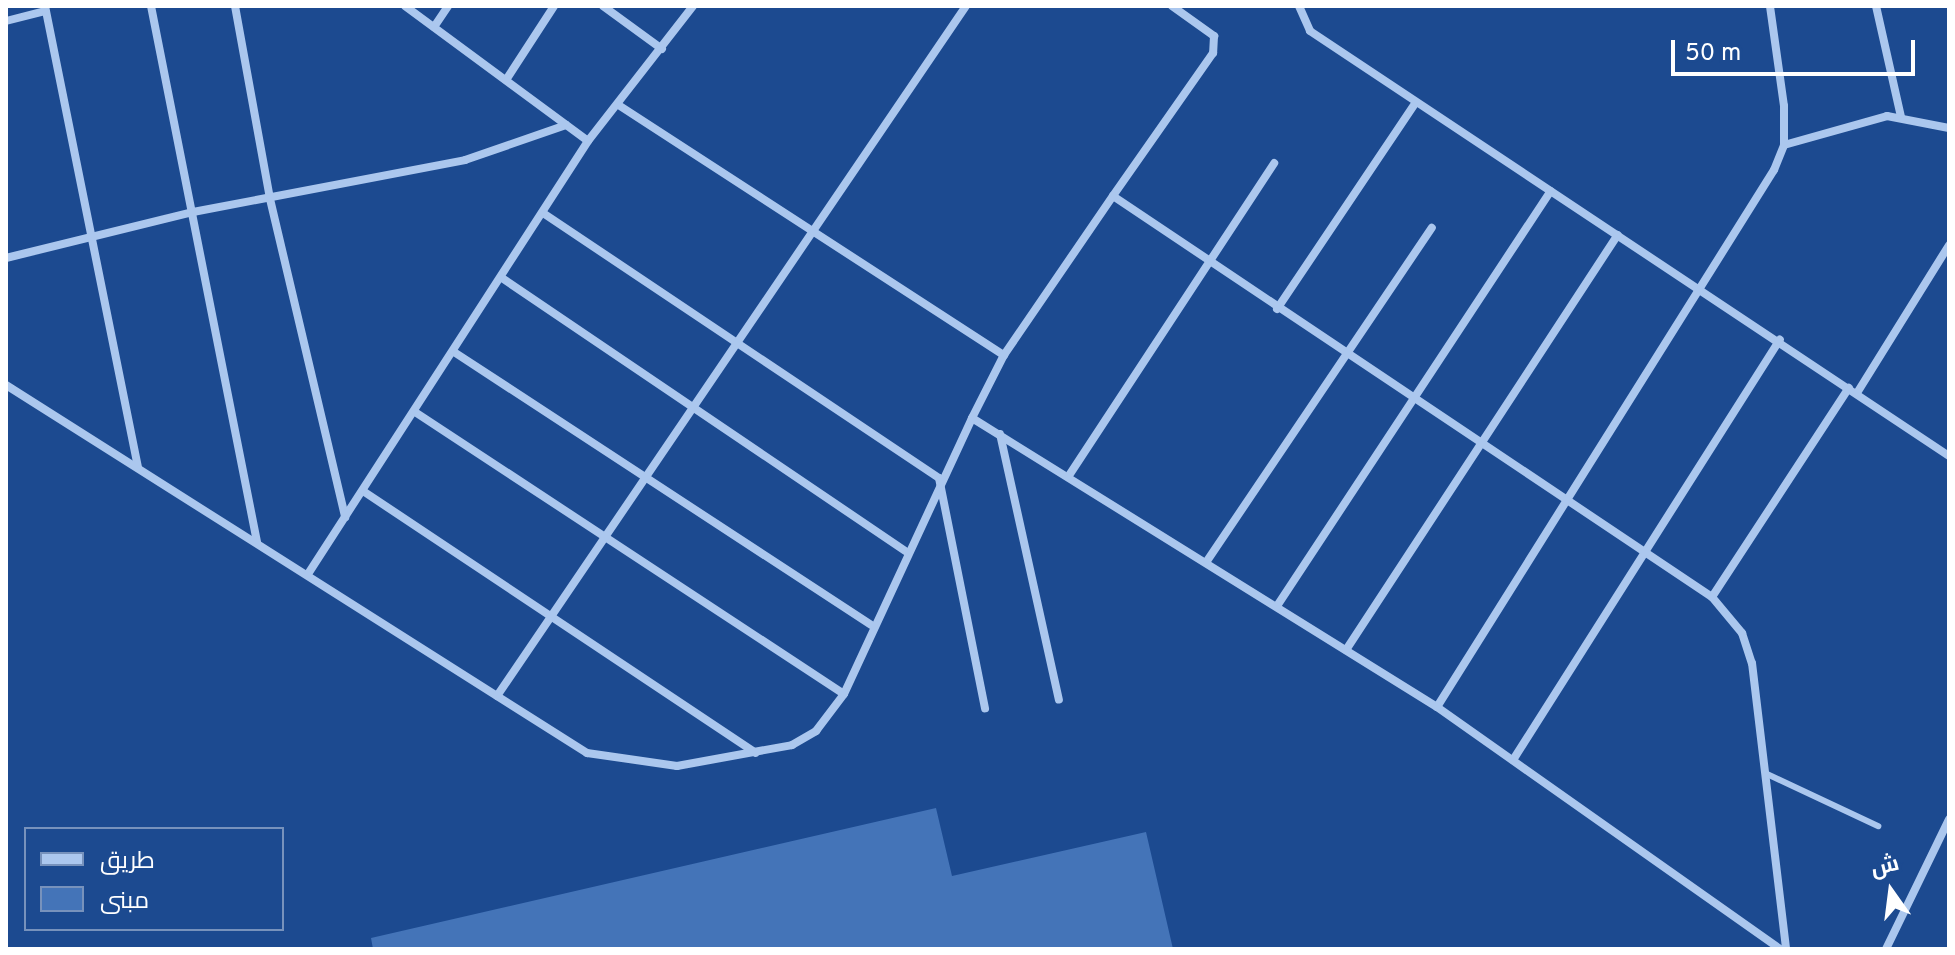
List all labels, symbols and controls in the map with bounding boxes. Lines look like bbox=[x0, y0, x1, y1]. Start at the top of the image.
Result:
scale bar bbox=[1675, 24, 1919, 74]
text: 50 m bbox=[1685, 39, 1741, 69]
legend bbox=[24, 827, 284, 931]
text: طريق bbox=[100, 847, 155, 877]
north arrow bbox=[1851, 851, 1931, 931]
text: ش bbox=[1868, 851, 1902, 884]
text: مبنى bbox=[100, 887, 149, 917]

